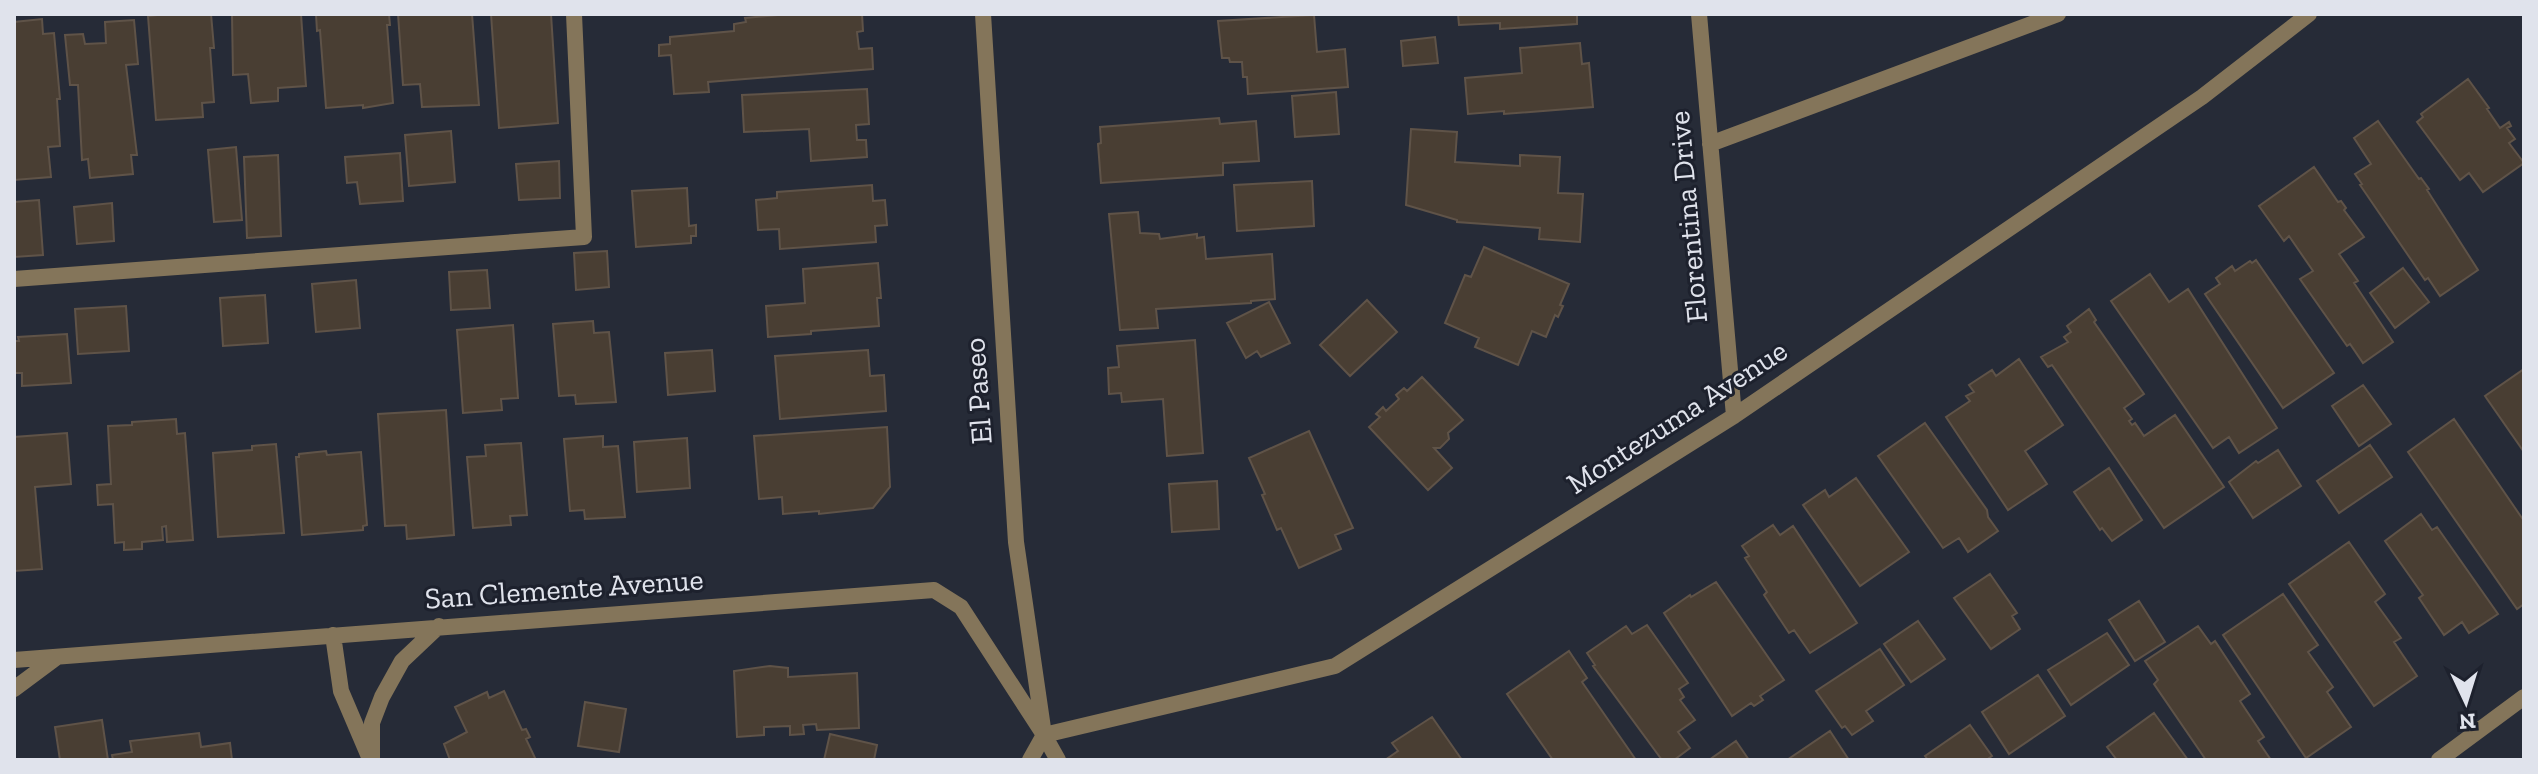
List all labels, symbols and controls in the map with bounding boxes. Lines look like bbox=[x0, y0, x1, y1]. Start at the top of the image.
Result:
street label: Florentina Drive bbox=[1661, 110, 1715, 324]
street label: Montezuma Avenue bbox=[1560, 332, 1794, 502]
street label: El Paseo bbox=[956, 337, 1000, 445]
street label: San Clemente Avenue bbox=[423, 561, 705, 617]
north arrow bbox=[2426, 662, 2506, 742]
text: N bbox=[2458, 707, 2477, 736]

